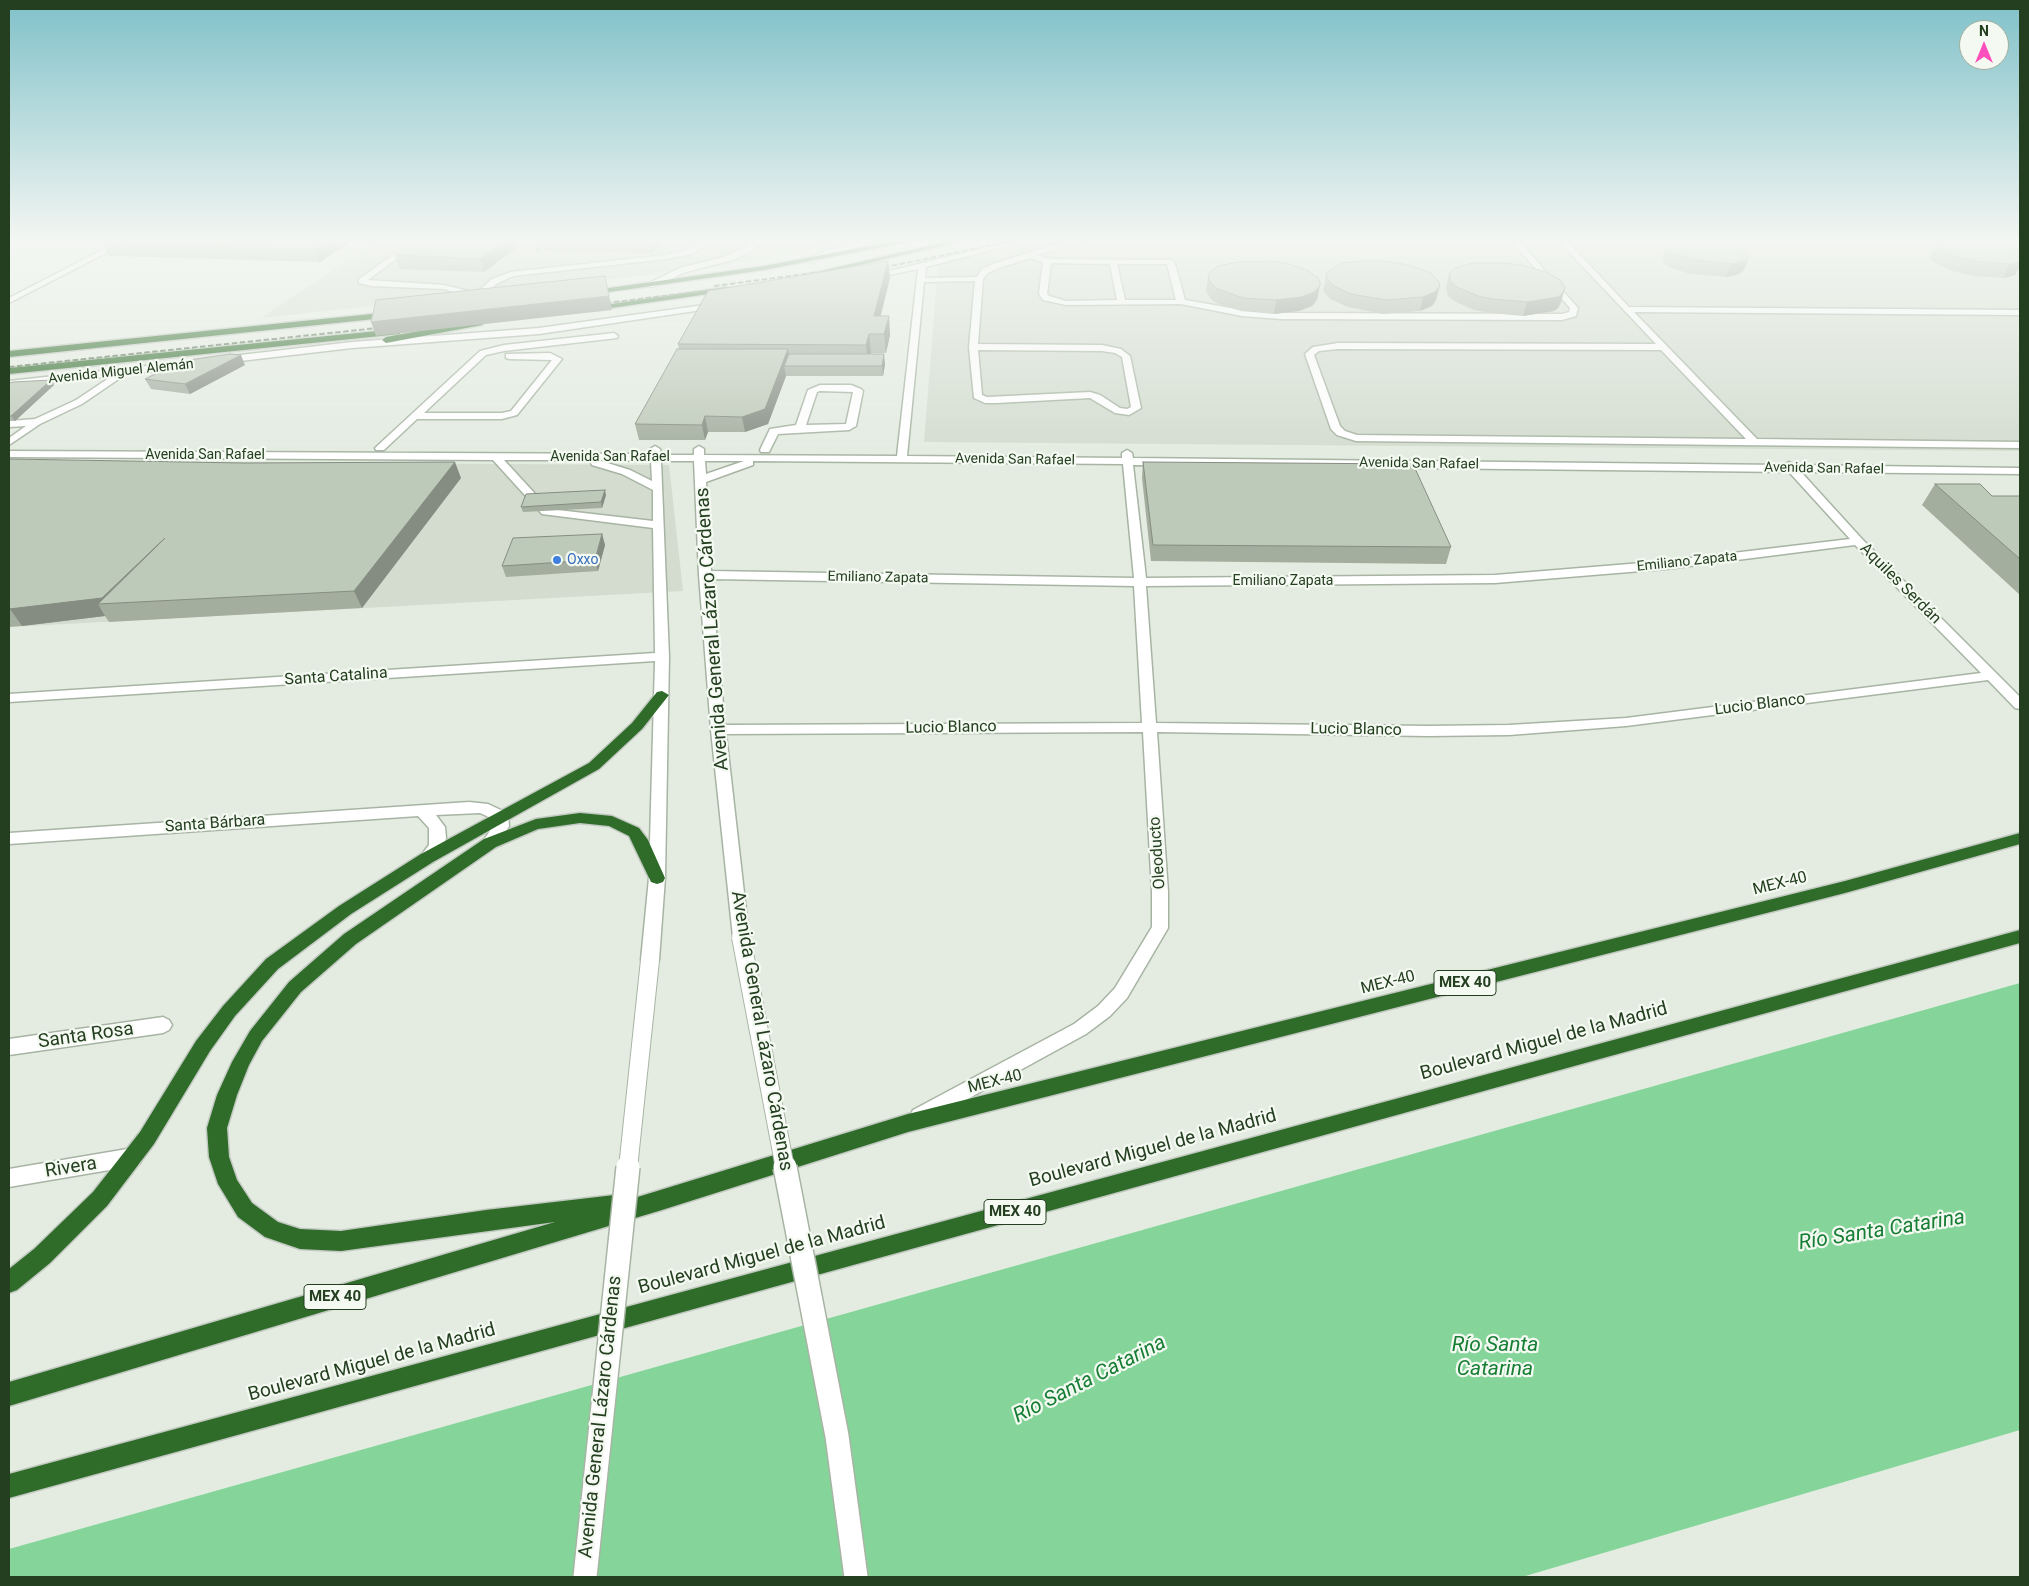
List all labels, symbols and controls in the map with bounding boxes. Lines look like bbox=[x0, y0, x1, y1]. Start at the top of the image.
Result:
north arrow bbox=[1959, 20, 2009, 70]
text: N bbox=[1979, 23, 1989, 39]
street label: Avenida Miguel Alemán bbox=[47, 356, 195, 388]
street label: Avenida San Rafael bbox=[145, 447, 265, 463]
street label: Avenida San Rafael bbox=[550, 449, 670, 465]
street label: Avenida San Rafael bbox=[955, 451, 1075, 469]
street label: Avenida San Rafael bbox=[1359, 455, 1479, 473]
street label: Avenida San Rafael bbox=[1764, 460, 1884, 478]
street label: Avenida General Lázaro Cárdenas bbox=[692, 487, 734, 771]
street label: Aquiles Serdán bbox=[1856, 540, 1944, 628]
street label: Emiliano Zapata bbox=[1636, 548, 1738, 576]
place label: Oxxo bbox=[567, 552, 598, 568]
marker: Oxxo bbox=[551, 554, 563, 566]
street label: Emiliano Zapata bbox=[827, 569, 929, 587]
street label: Emiliano Zapata bbox=[1233, 573, 1333, 589]
street label: Santa Catalina bbox=[284, 664, 388, 690]
street label: Lucio Blanco bbox=[1713, 690, 1807, 720]
street label: Lucio Blanco bbox=[905, 718, 997, 738]
street label: Lucio Blanco bbox=[1310, 720, 1402, 740]
street label: Santa Bárbara bbox=[164, 811, 266, 837]
street label: Oleoducto bbox=[1146, 816, 1170, 890]
street label: MEX-40 bbox=[1751, 868, 1809, 900]
street label: Avenida General Lázaro Cárdenas bbox=[725, 889, 797, 1173]
street label: MEX-40 bbox=[1359, 967, 1417, 999]
road number: MEX 40 bbox=[1434, 970, 1496, 996]
street label: Boulevard Miguel de la Madrid bbox=[1418, 998, 1670, 1086]
street label: Santa Rosa bbox=[37, 1018, 135, 1054]
street label: MEX-40 bbox=[966, 1066, 1024, 1098]
street label: Boulevard Miguel de la Madrid bbox=[1027, 1105, 1279, 1193]
street label: Rivera bbox=[44, 1153, 98, 1183]
road number: MEX 40 bbox=[984, 1200, 1046, 1224]
water label: Río Santa Catarina bbox=[1797, 1205, 1967, 1257]
street label: Boulevard Miguel de la Madrid bbox=[636, 1212, 888, 1300]
street label: Avenida General Lázaro Cárdenas bbox=[575, 1275, 627, 1559]
road number: MEX 40 bbox=[304, 1284, 366, 1310]
street label: Boulevard Miguel de la Madrid bbox=[246, 1319, 498, 1407]
water label: Río Santa Catarina bbox=[1009, 1331, 1171, 1429]
water label: Río Santa Catarina bbox=[1452, 1333, 1538, 1383]

